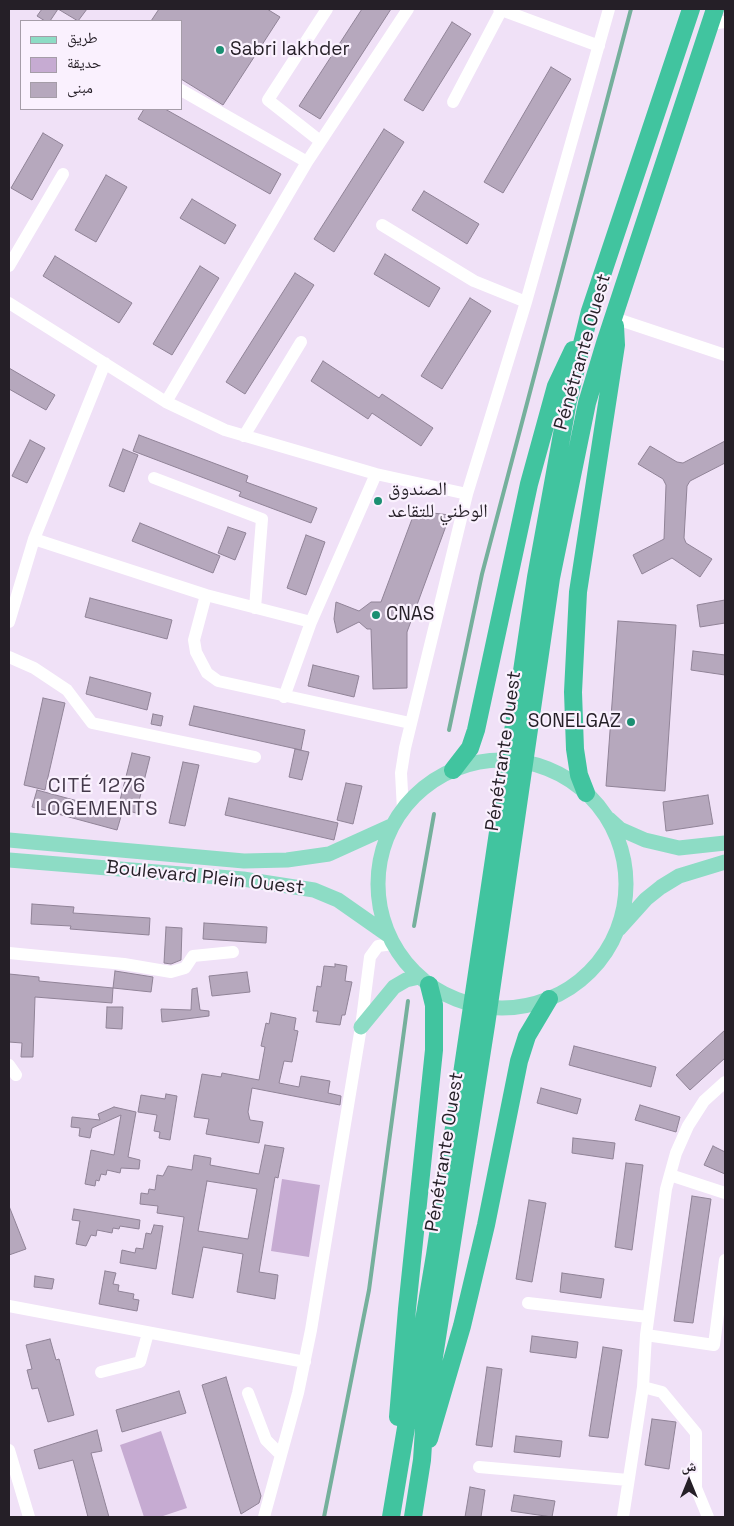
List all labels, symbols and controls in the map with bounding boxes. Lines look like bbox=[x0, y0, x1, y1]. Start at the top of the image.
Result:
legend bbox=[20, 20, 182, 110]
text: طريق bbox=[67, 28, 98, 47]
place label: Sabri lakhder bbox=[230, 39, 350, 61]
marker: Sabri lakhder bbox=[214, 44, 226, 56]
text: حديقة bbox=[67, 53, 101, 72]
text: مبنى bbox=[67, 78, 93, 97]
street label: Pénétrante Ouest bbox=[550, 271, 616, 433]
place label: الصندوق الوطني للتقاعد bbox=[388, 479, 488, 523]
marker: الصندوق الوطني للتقاعد bbox=[372, 495, 384, 507]
place label: CNAS bbox=[386, 604, 434, 626]
marker: CNAS bbox=[370, 609, 382, 621]
street label: Pénétrante Ouest bbox=[481, 669, 527, 833]
place label: SONELGAZ bbox=[528, 711, 621, 733]
marker: SONELGAZ bbox=[625, 716, 637, 728]
district label: CITÉ 1276 LOGEMENTS bbox=[34, 775, 160, 822]
street label: Boulevard Plein Ouest bbox=[105, 856, 305, 900]
street label: Pénétrante Ouest bbox=[421, 1071, 469, 1233]
north arrow bbox=[664, 1456, 714, 1506]
text: ش bbox=[682, 1457, 696, 1475]

